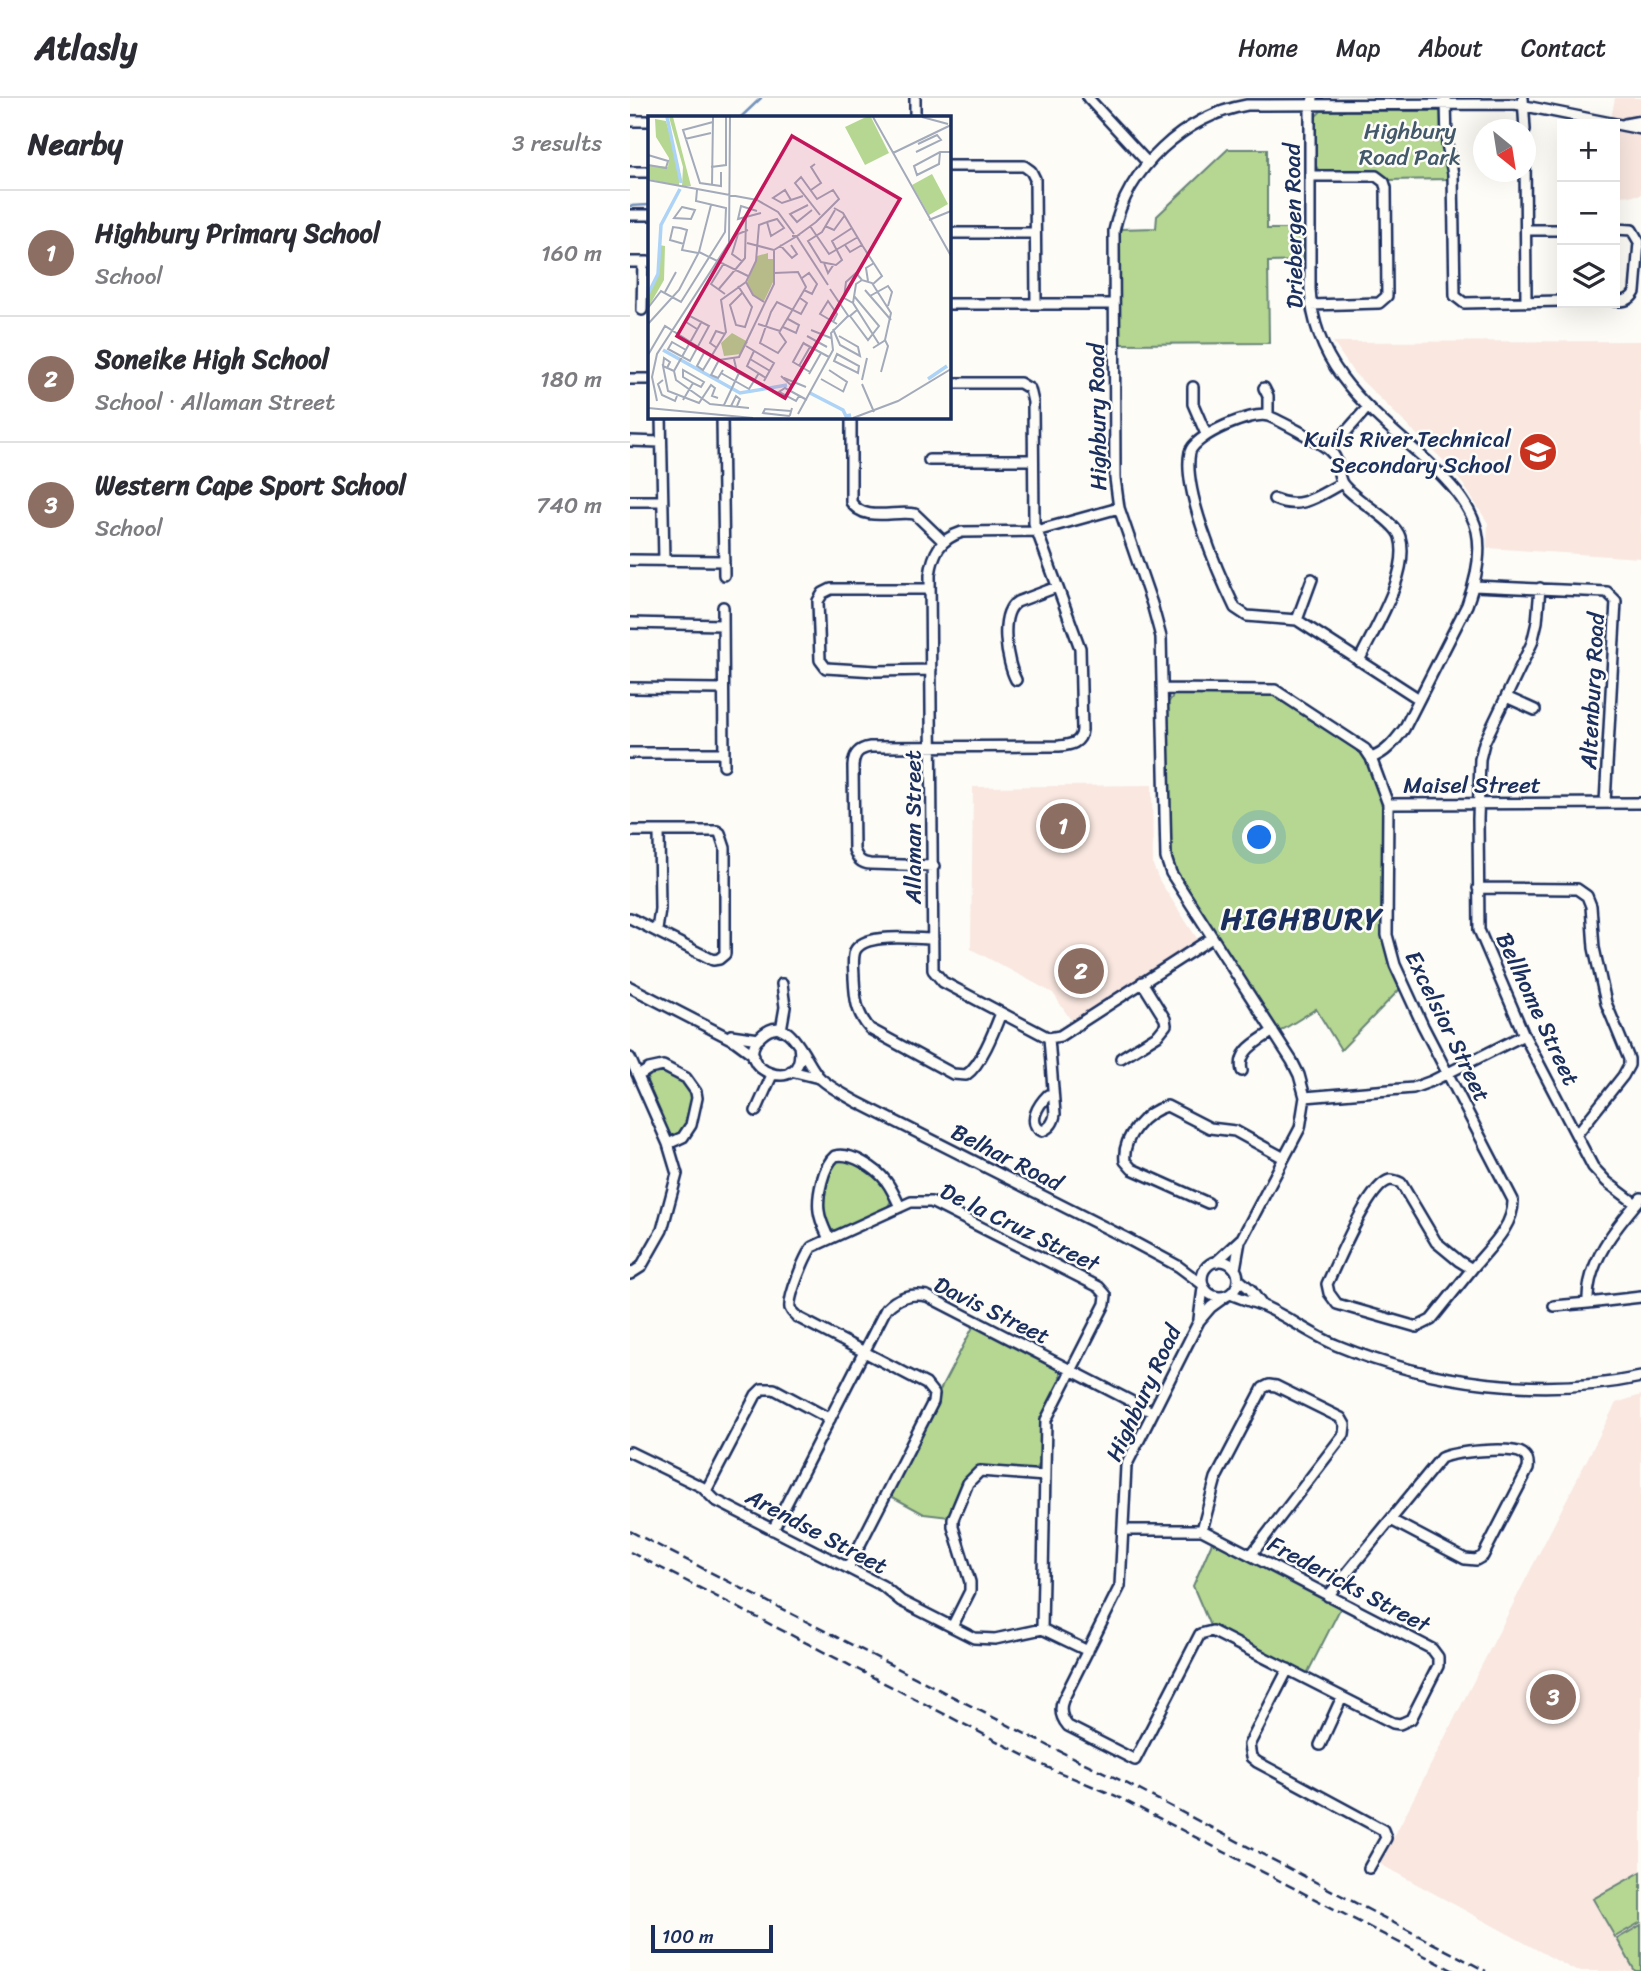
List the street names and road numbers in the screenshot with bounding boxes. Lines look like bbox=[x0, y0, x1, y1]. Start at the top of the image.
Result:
street label: Driebergen Road bbox=[1272, 141, 1315, 309]
street label: Highbury Road bbox=[1076, 341, 1119, 491]
street label: Altenburg Road bbox=[1568, 610, 1617, 771]
street label: Allaman Street bbox=[893, 750, 934, 905]
street label: Maisel Street bbox=[1403, 765, 1541, 806]
street label: Bellhome Street bbox=[1484, 926, 1591, 1093]
street label: Excelsior Street bbox=[1393, 943, 1502, 1109]
street label: Belhar Road bbox=[944, 1112, 1072, 1204]
street label: De la Cruz Street bbox=[933, 1171, 1108, 1285]
street label: Davis Street bbox=[927, 1265, 1057, 1356]
street label: Highbury Road bbox=[1094, 1316, 1194, 1469]
street label: Arendse Street bbox=[737, 1476, 895, 1586]
street label: Fredericks Street bbox=[1260, 1524, 1439, 1645]

